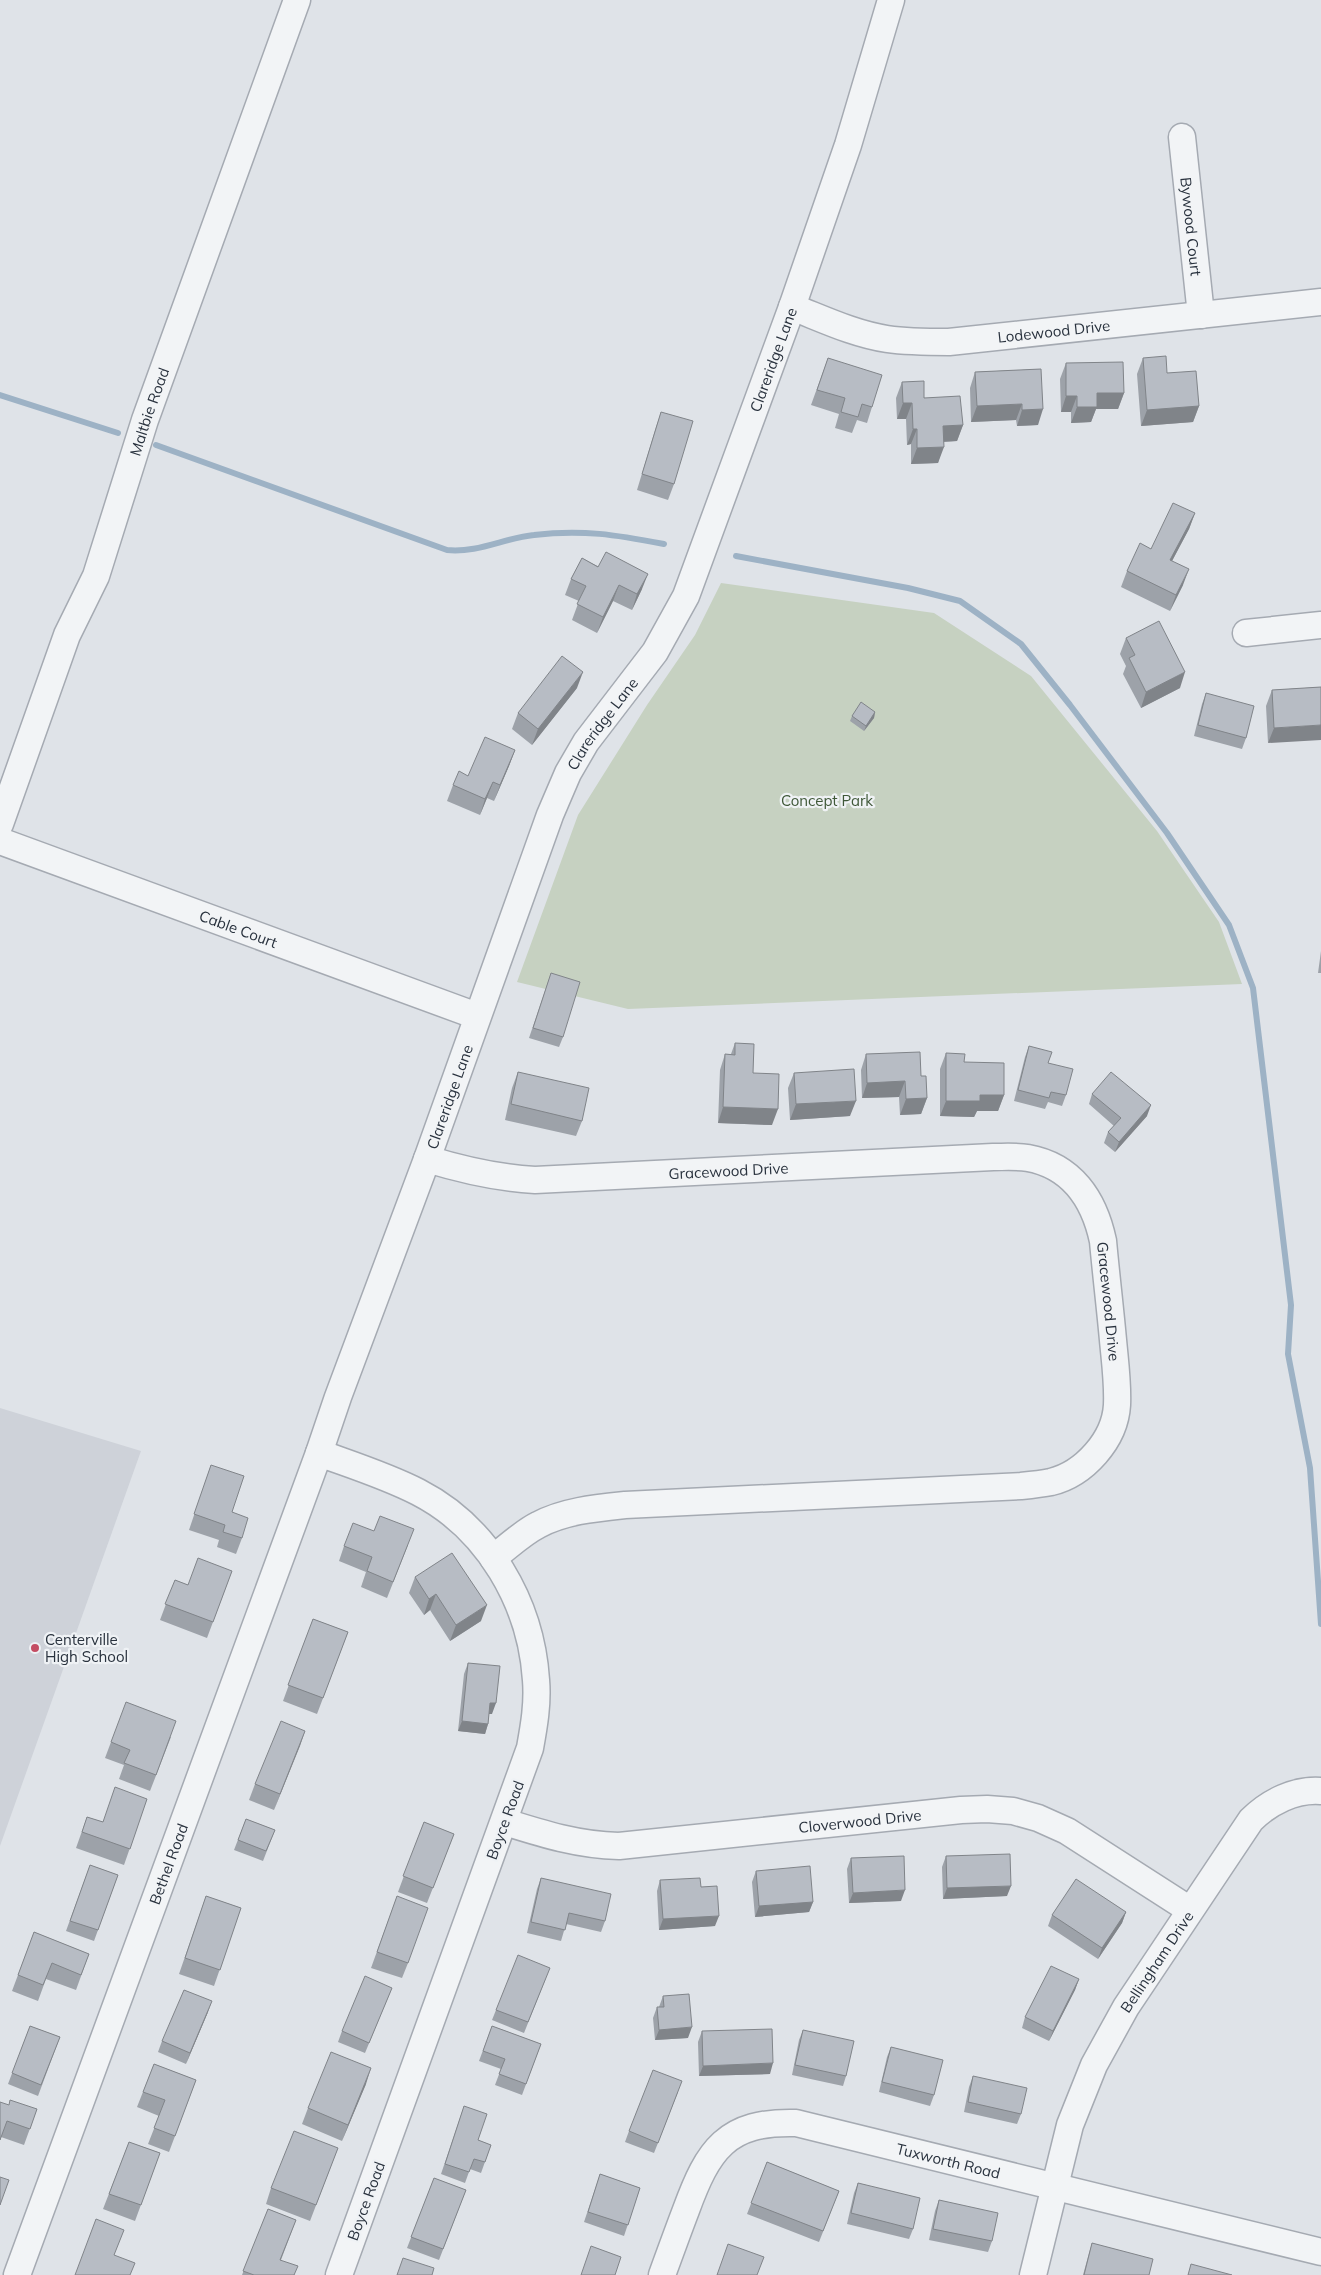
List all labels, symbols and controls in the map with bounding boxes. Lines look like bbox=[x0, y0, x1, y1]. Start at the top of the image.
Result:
street label: Bywood Court bbox=[1177, 176, 1206, 277]
street label: Clareridge Lane bbox=[745, 305, 801, 414]
street label: Lodewood Drive bbox=[997, 315, 1111, 346]
street label: Maltbie Road bbox=[125, 365, 173, 458]
street label: Clareridge Lane bbox=[562, 673, 642, 773]
park label: Concept Park bbox=[781, 791, 873, 810]
street label: Cable Court bbox=[197, 905, 280, 951]
street label: Clareridge Lane bbox=[422, 1042, 477, 1152]
street label: Gracewood Drive bbox=[668, 1158, 789, 1183]
street label: Gracewood Drive bbox=[1094, 1241, 1125, 1362]
place label: Centerville High School bbox=[45, 1630, 128, 1666]
marker: Centerville High School bbox=[29, 1642, 41, 1654]
street label: Boyce Road bbox=[482, 1778, 528, 1862]
street label: Cloverwood Drive bbox=[797, 1805, 922, 1837]
street label: Bethel Road bbox=[144, 1821, 192, 1907]
street label: Bellingham Drive bbox=[1116, 1907, 1197, 2016]
street label: Tuxworth Road bbox=[894, 2139, 1003, 2182]
street label: Boyce Road bbox=[343, 2159, 389, 2243]

